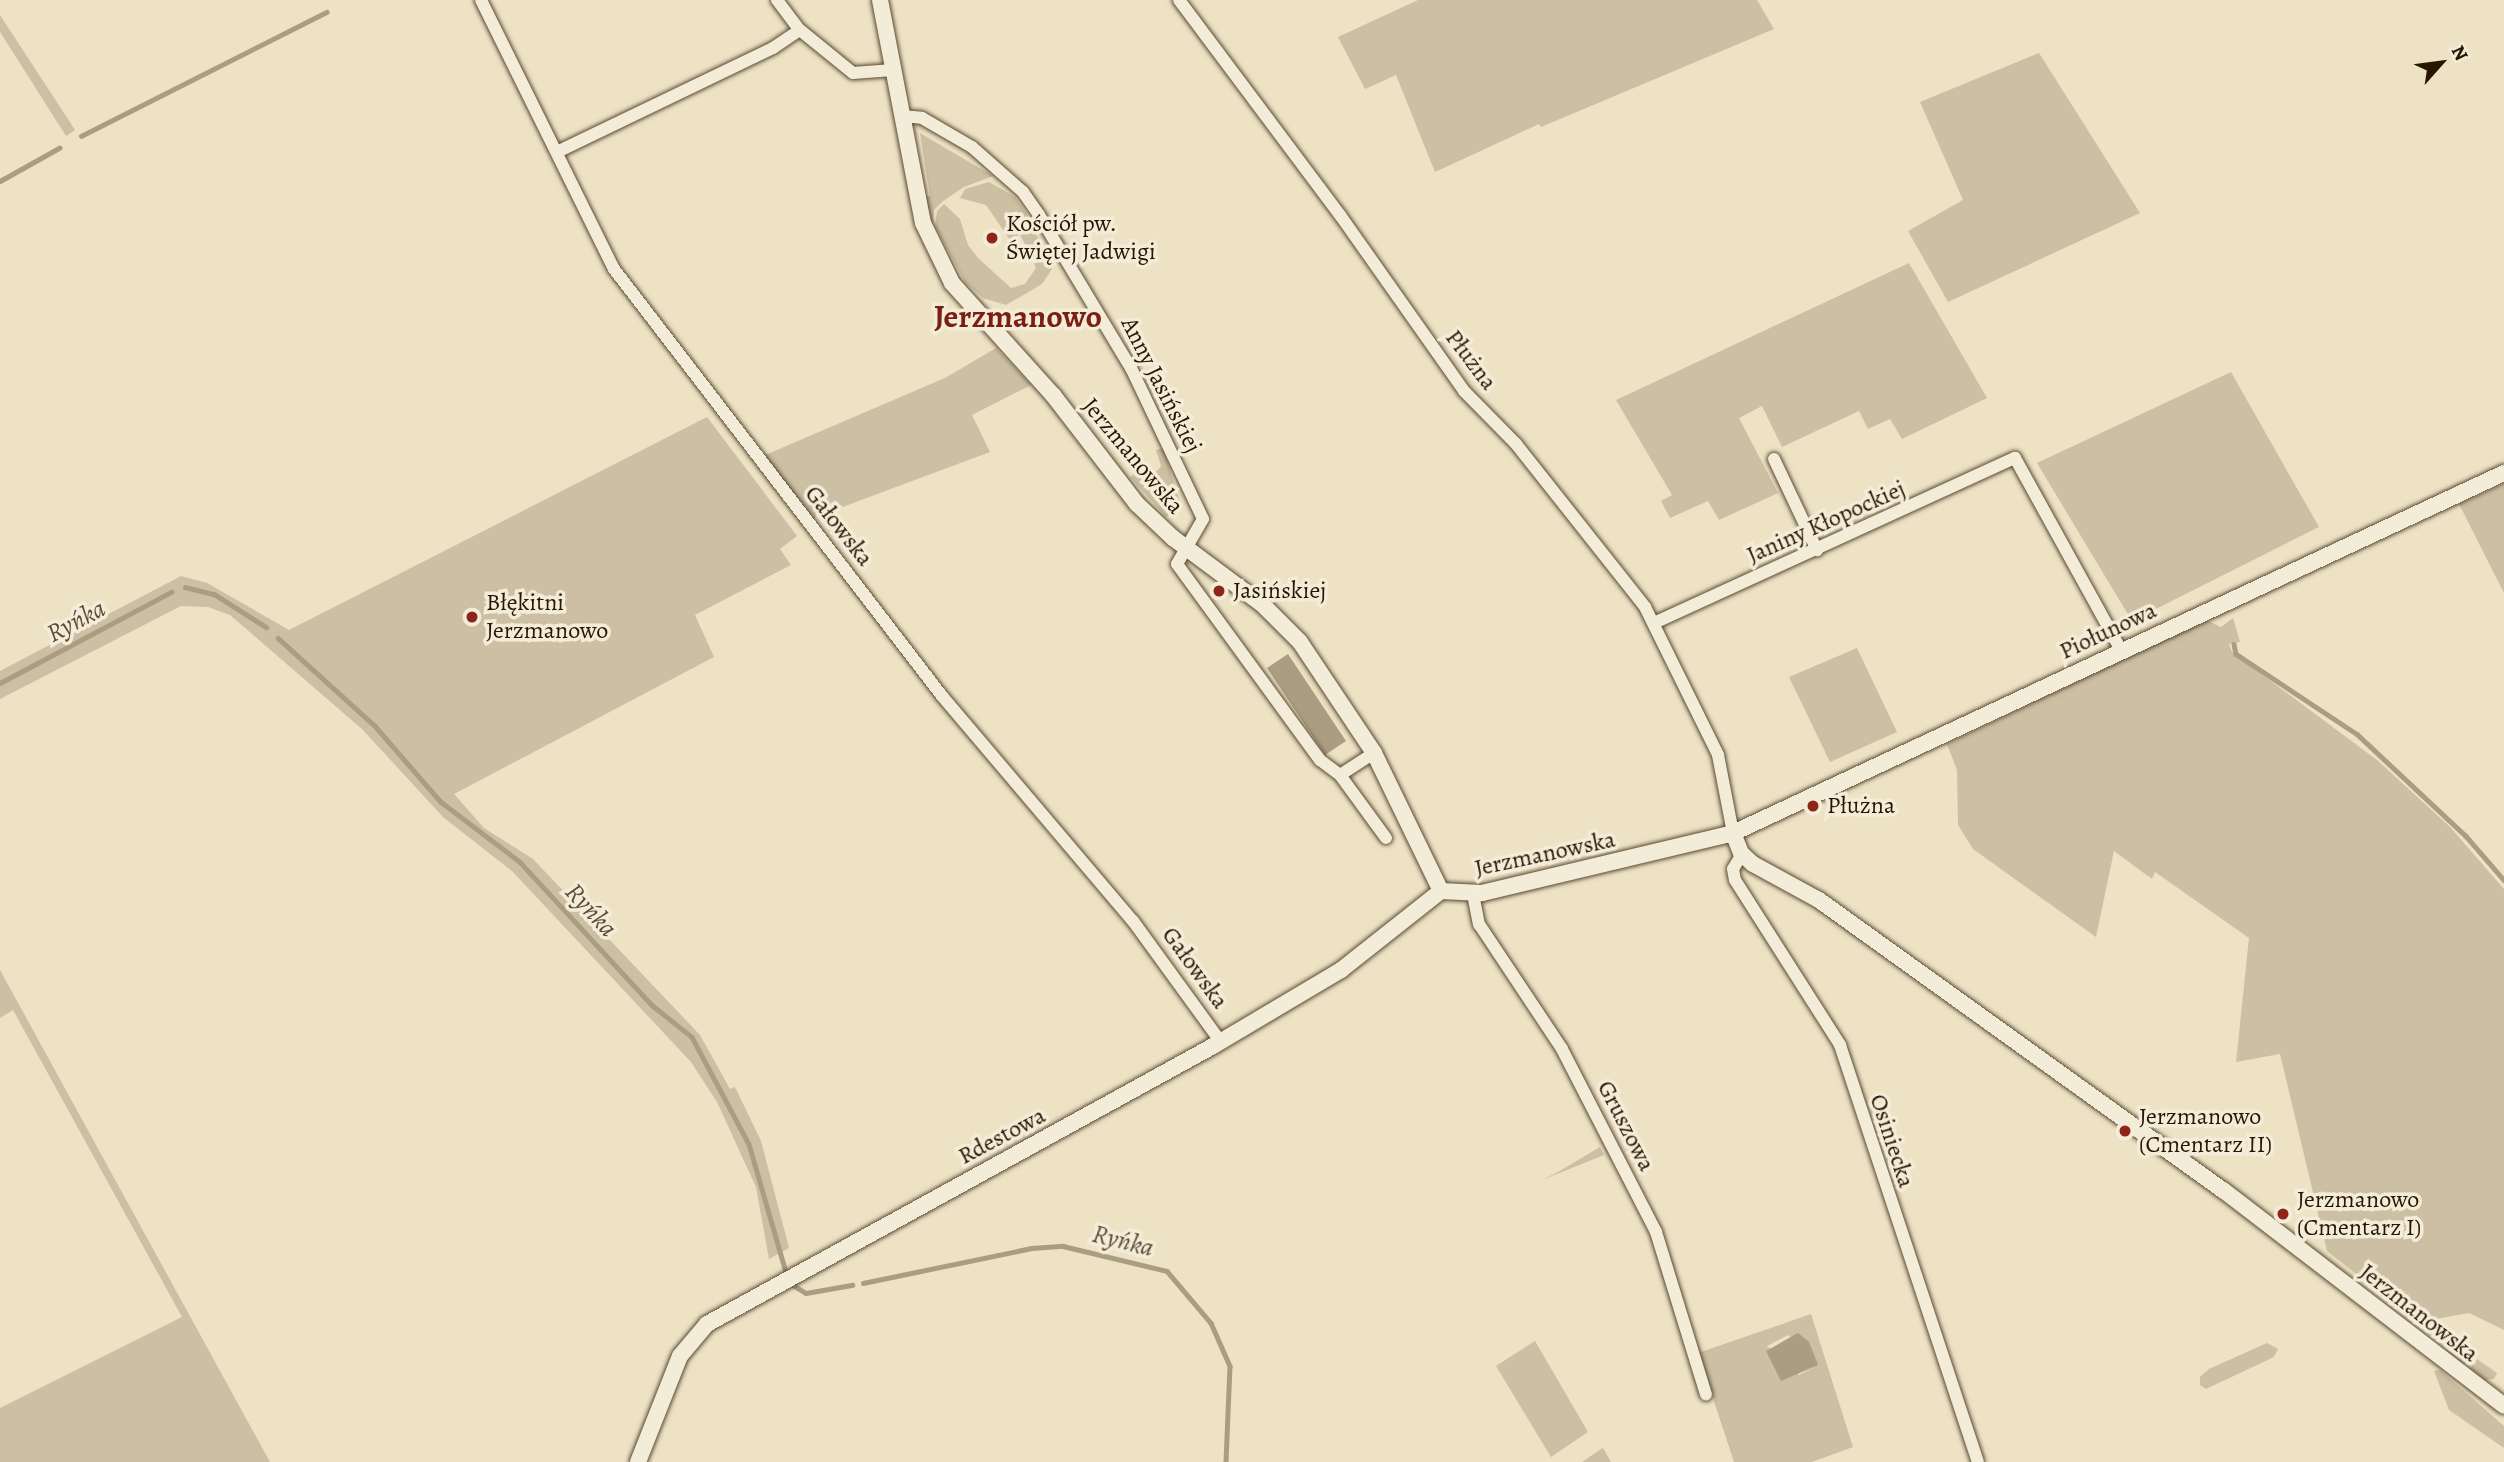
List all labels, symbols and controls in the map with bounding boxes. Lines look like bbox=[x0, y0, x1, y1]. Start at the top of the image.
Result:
north arrow bbox=[2406, 28, 2476, 98]
text: N bbox=[2445, 41, 2474, 65]
place label: Kościół pw. Świętej Jadwigi bbox=[1006, 210, 1156, 266]
marker: Kościół pw. Świętej Jadwigi bbox=[984, 230, 1000, 246]
district label: Jerzmanowo bbox=[934, 297, 1102, 335]
street label: Anny Jasińskiej bbox=[1115, 312, 1207, 458]
street label: Płużna bbox=[1439, 324, 1503, 396]
street label: Jerzmanowska bbox=[1076, 392, 1190, 520]
street label: Janiny Kłopockiej bbox=[1742, 474, 1910, 570]
street label: Gałowska bbox=[799, 480, 879, 572]
place label: Jasińskiej bbox=[1233, 577, 1326, 605]
marker: Jasińskiej bbox=[1211, 583, 1227, 599]
place label: Błękitni Jerzmanowo bbox=[486, 589, 608, 645]
water label: Ryńka bbox=[41, 593, 111, 649]
street label: Piołunowa bbox=[2055, 596, 2161, 666]
marker: Błękitni Jerzmanowo bbox=[464, 609, 480, 625]
place label: Płużna bbox=[1827, 792, 1895, 820]
marker: Płużna bbox=[1805, 798, 1821, 814]
street label: Jerzmanowska bbox=[1472, 825, 1618, 883]
water label: Ryńka bbox=[558, 877, 624, 943]
street label: Gałowska bbox=[1156, 921, 1234, 1015]
street label: Gruszowa bbox=[1591, 1076, 1661, 1176]
street label: Osiniecka bbox=[1863, 1091, 1921, 1191]
street label: Rdestowa bbox=[954, 1101, 1050, 1171]
place label: Jerzmanowo (Cmentarz II) bbox=[2139, 1103, 2272, 1159]
marker: Jerzmanowo (Cmentarz II) bbox=[2117, 1123, 2133, 1139]
place label: Jerzmanowo (Cmentarz I) bbox=[2297, 1186, 2421, 1242]
marker: Jerzmanowo (Cmentarz I) bbox=[2275, 1206, 2291, 1222]
water label: Ryńka bbox=[1089, 1218, 1157, 1264]
street label: Jerzmanowska bbox=[2354, 1258, 2484, 1368]

